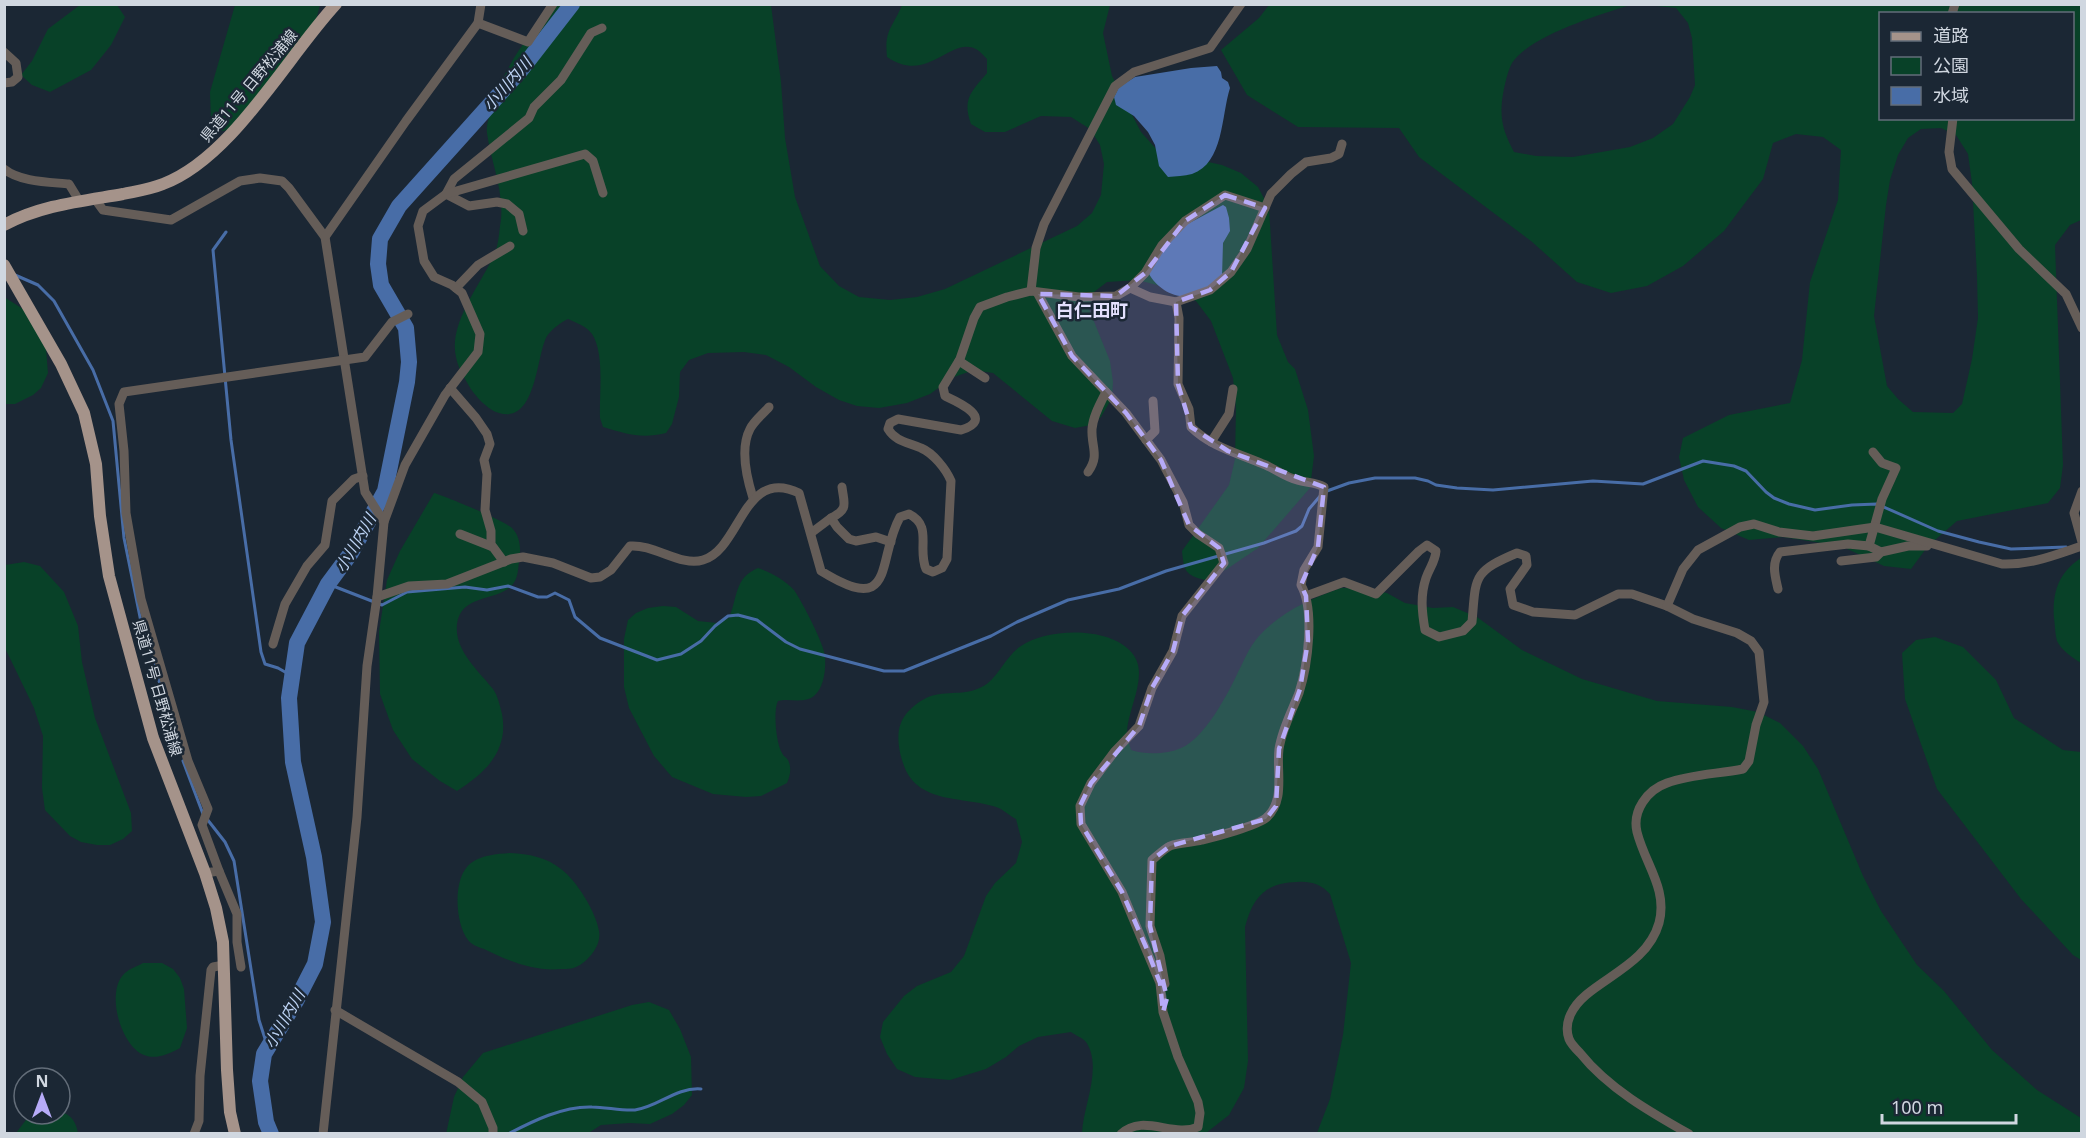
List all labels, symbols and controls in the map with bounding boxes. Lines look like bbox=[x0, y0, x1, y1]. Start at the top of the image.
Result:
legend bbox=[1879, 12, 2074, 120]
text: 道路 bbox=[1933, 23, 1969, 47]
street label: 県道11号 日野松浦線 bbox=[195, 25, 301, 146]
water label: 小川内川 bbox=[478, 51, 538, 115]
text: 公園 bbox=[1933, 53, 1969, 77]
text: 水域 bbox=[1933, 83, 1969, 107]
district label: 白仁田町 bbox=[1056, 298, 1128, 322]
water label: 小川内川 bbox=[329, 508, 382, 576]
street label: 県道11号 日野松浦線 bbox=[129, 617, 187, 758]
water label: 小川内川 bbox=[258, 984, 311, 1052]
north arrow bbox=[12, 1066, 72, 1126]
text: N bbox=[35, 1070, 49, 1092]
scale bar bbox=[1882, 1087, 2016, 1125]
text: 100 m bbox=[1891, 1095, 1943, 1119]

